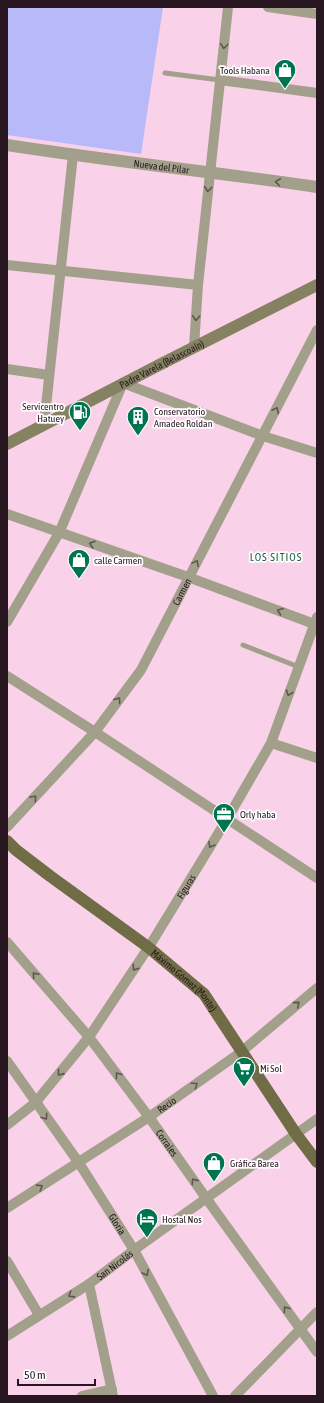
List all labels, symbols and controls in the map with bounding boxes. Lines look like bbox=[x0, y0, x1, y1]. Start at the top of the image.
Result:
one-way arrow bbox=[220, 43, 229, 49]
shop icon: Tools Habana bbox=[272, 57, 298, 90]
place label: Tools Habana bbox=[220, 65, 270, 76]
street label: Nueva del Pilar bbox=[133, 158, 191, 176]
one-way arrow bbox=[275, 178, 281, 187]
one-way arrow bbox=[204, 186, 213, 192]
one-way arrow bbox=[192, 315, 200, 321]
street label: Padre Varela (Belascoaín) bbox=[118, 338, 206, 391]
fuel station icon: Servicentro Hatuey bbox=[67, 399, 93, 432]
place label: Servicentro Hatuey bbox=[22, 401, 64, 424]
building icon: Conservatorio Amadeo Roldan bbox=[125, 404, 151, 437]
place label: Conservatorio Amadeo Roldan bbox=[154, 406, 213, 429]
one-way arrow bbox=[271, 407, 279, 415]
one-way arrow bbox=[89, 540, 96, 549]
shop icon: calle Carmen bbox=[66, 547, 92, 580]
district label: LOS SITIOS bbox=[250, 551, 302, 563]
place label: calle Carmen bbox=[94, 555, 142, 566]
one-way arrow bbox=[191, 559, 198, 567]
street label: Carmen bbox=[171, 576, 194, 607]
one-way arrow bbox=[277, 608, 284, 616]
one-way arrow bbox=[286, 689, 294, 696]
one-way arrow bbox=[114, 697, 121, 704]
one-way arrow bbox=[29, 795, 36, 803]
office icon: Orly haba bbox=[211, 801, 237, 834]
place label: Orly haba bbox=[240, 809, 276, 820]
one-way arrow bbox=[208, 841, 215, 848]
street label: Figuras bbox=[175, 872, 198, 901]
street label: Máximo Gómez (Monte) bbox=[149, 947, 219, 1014]
one-way arrow bbox=[132, 963, 139, 970]
one-way arrow bbox=[33, 972, 40, 979]
one-way arrow bbox=[293, 1002, 300, 1009]
supermarket icon: Mi Sol bbox=[231, 1055, 257, 1088]
place label: Mi Sol bbox=[260, 1063, 282, 1074]
one-way arrow bbox=[57, 1069, 64, 1076]
one-way arrow bbox=[116, 1073, 123, 1080]
one-way arrow bbox=[191, 1082, 198, 1090]
street label: Recio bbox=[155, 1095, 178, 1115]
one-way arrow bbox=[40, 1112, 47, 1119]
street label: Corrales bbox=[154, 1128, 180, 1159]
shop icon: Gráfica Barea bbox=[201, 1150, 227, 1183]
place label: Gráfica Barea bbox=[230, 1158, 279, 1169]
one-way arrow bbox=[192, 1178, 199, 1185]
one-way arrow bbox=[36, 1185, 43, 1192]
hotel icon: Hostal Nos bbox=[134, 1206, 160, 1239]
street label: Gloria bbox=[106, 1212, 128, 1237]
place label: Hostal Nos bbox=[162, 1214, 202, 1225]
street label: San Nicolás bbox=[94, 1248, 135, 1282]
one-way arrow bbox=[141, 1268, 149, 1276]
one-way arrow bbox=[68, 1291, 75, 1298]
one-way arrow bbox=[284, 1306, 291, 1313]
scale bar bbox=[18, 1361, 95, 1387]
text: 50 m bbox=[24, 1368, 46, 1382]

